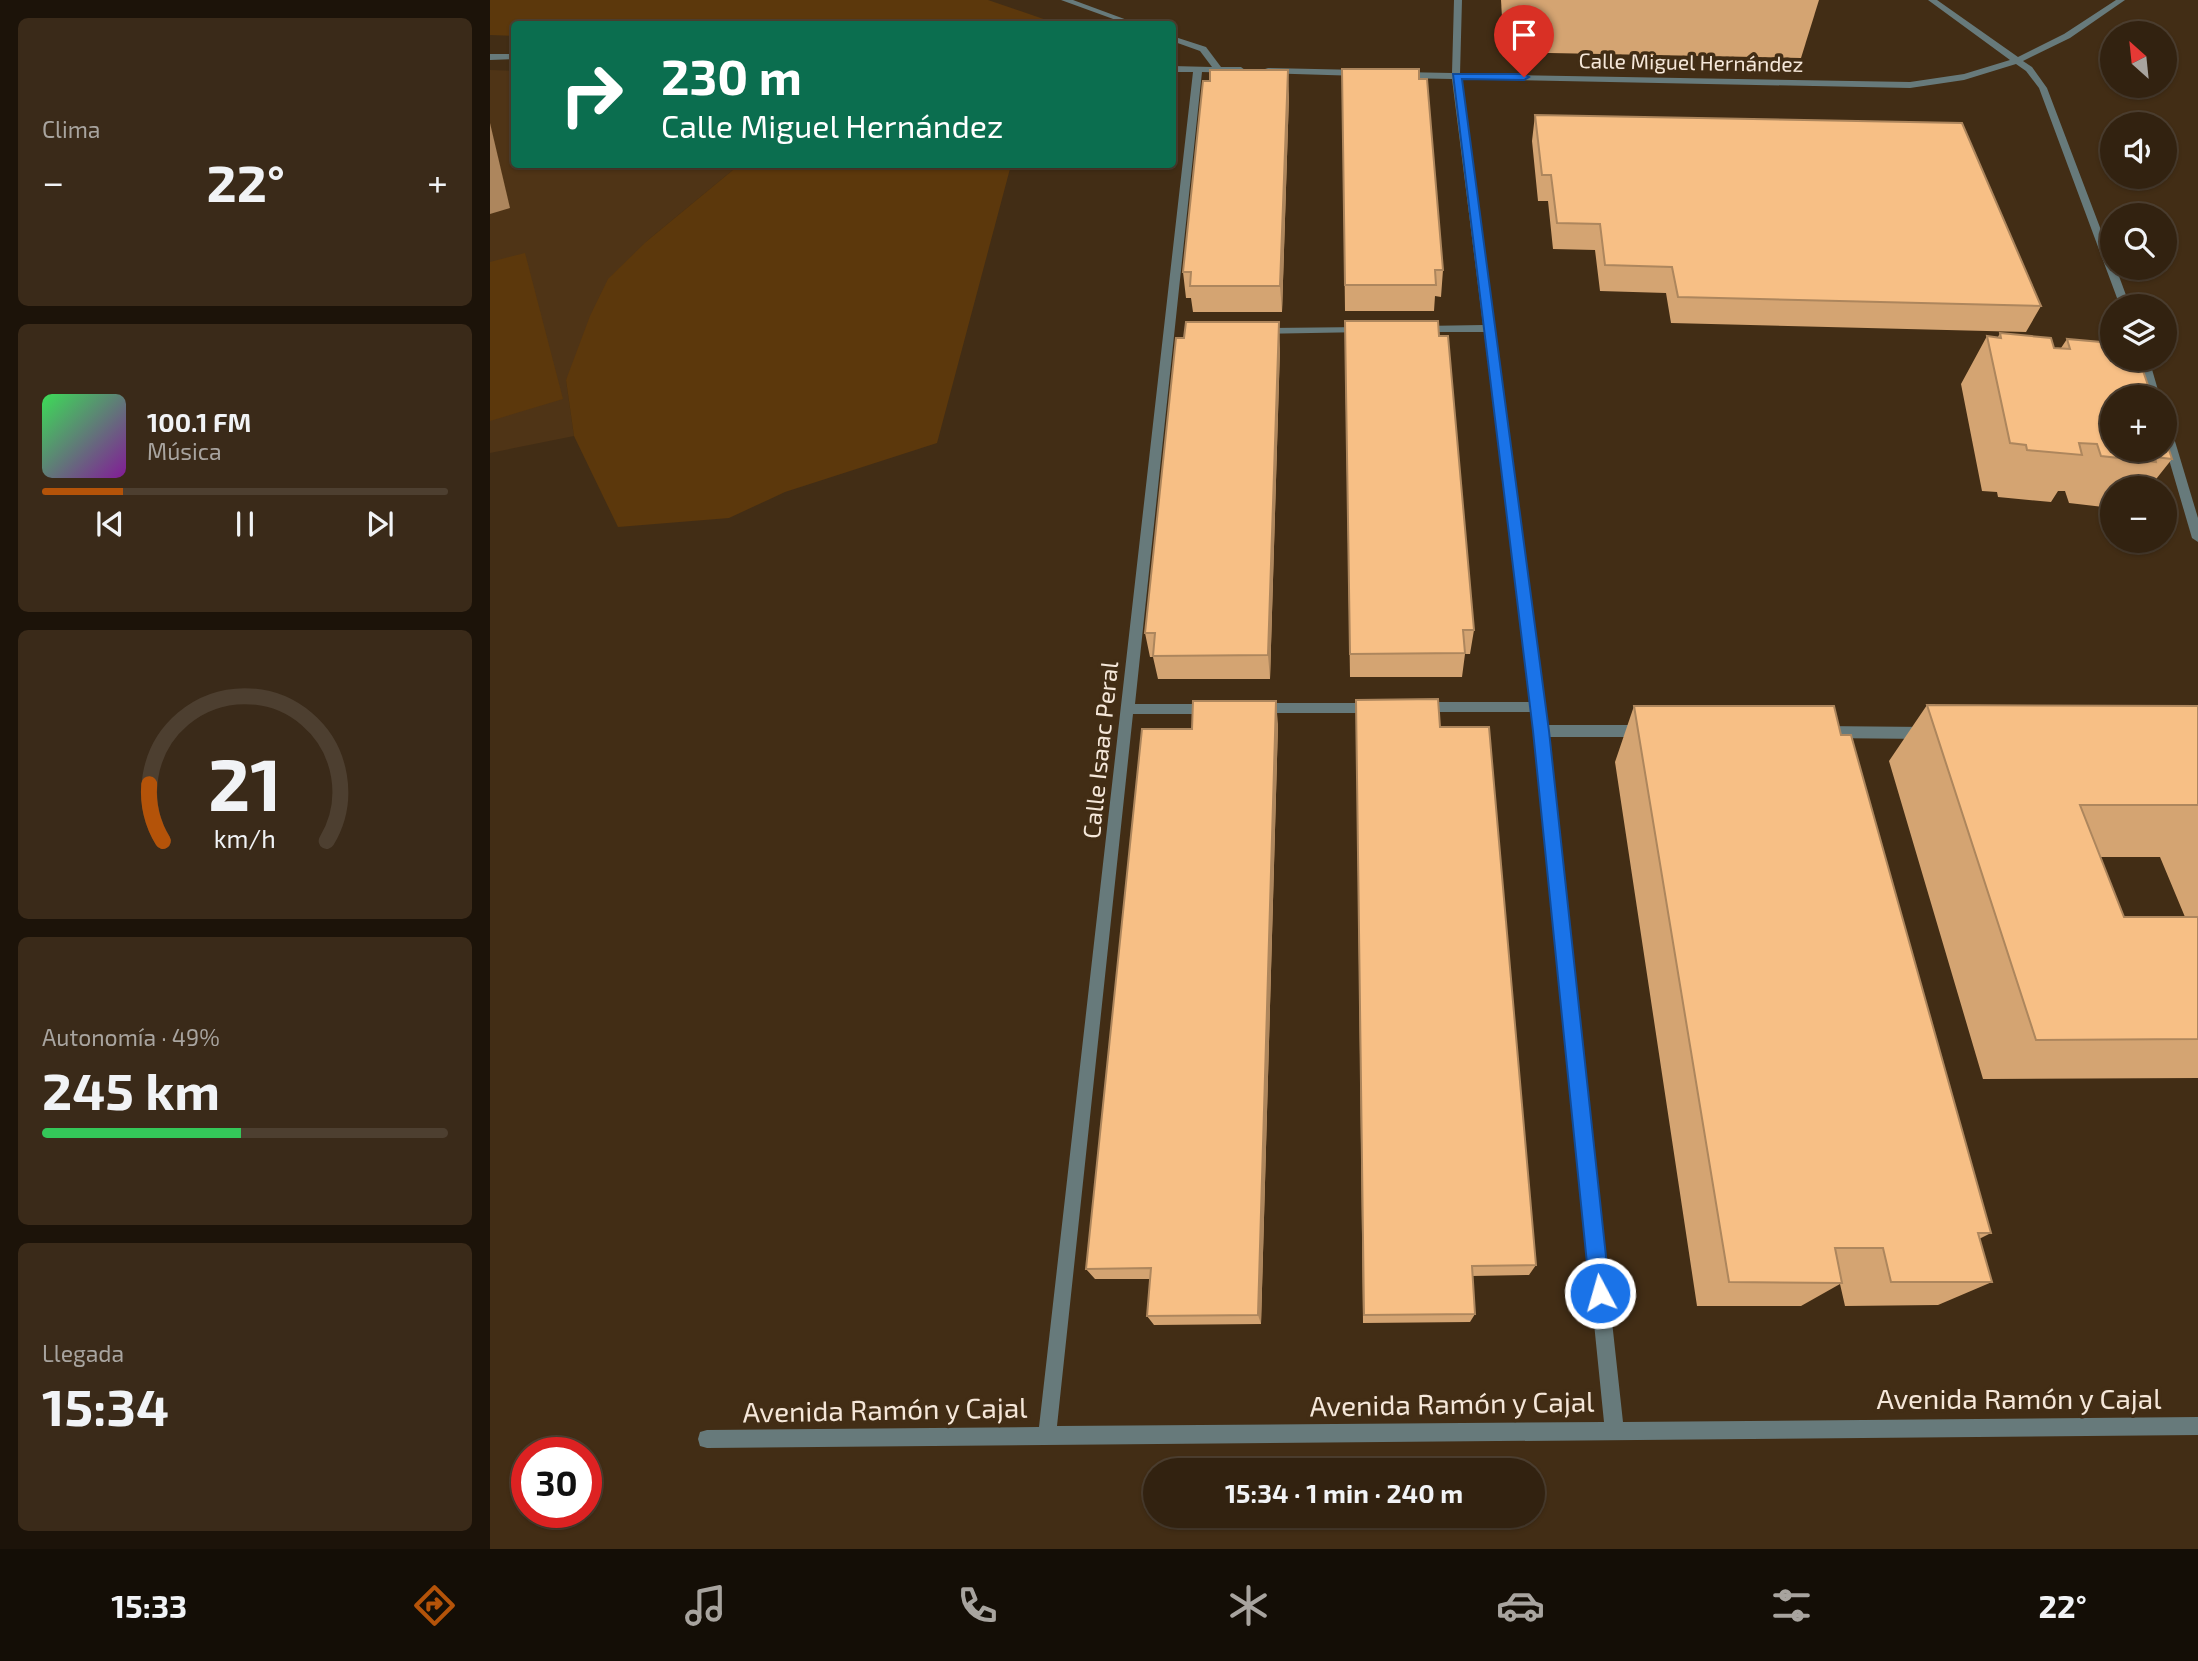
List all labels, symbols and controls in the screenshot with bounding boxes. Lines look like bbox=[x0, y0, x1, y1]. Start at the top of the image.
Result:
pin bbox=[1494, 5, 1554, 77]
icon: arrive bbox=[1505, 16, 1543, 54]
north arrow bbox=[2100, 21, 2177, 98]
map controls bbox=[2100, 21, 2177, 553]
text: 230 m bbox=[661, 46, 802, 105]
street label: Calle Miguel Hernández bbox=[1579, 47, 1804, 76]
icon: right bbox=[546, 49, 637, 140]
text: Calle Miguel Hernández bbox=[661, 106, 1003, 144]
button: sound bbox=[2100, 112, 2177, 189]
text: Clima bbox=[42, 115, 100, 143]
text: 22° bbox=[206, 150, 285, 212]
text: − bbox=[42, 158, 64, 204]
text: + bbox=[427, 158, 448, 204]
button: search bbox=[2100, 203, 2177, 280]
button: layers bbox=[2100, 294, 2177, 371]
button: + bbox=[2100, 385, 2177, 462]
text: 100.1 FM bbox=[147, 406, 251, 437]
text: Música bbox=[147, 437, 222, 465]
button: − bbox=[2100, 476, 2177, 553]
icon: previous bbox=[91, 505, 129, 543]
icon: pause bbox=[226, 505, 264, 543]
icon: next bbox=[361, 505, 399, 543]
street label: Calle Isaac Peral bbox=[1076, 660, 1123, 840]
text: 21 bbox=[208, 738, 282, 826]
text: km/h bbox=[214, 822, 276, 852]
text: Autonomía · 49% bbox=[42, 1023, 220, 1051]
text: 245 km bbox=[42, 1058, 220, 1120]
position arrow bbox=[1563, 1256, 1637, 1330]
text: Llegada bbox=[42, 1339, 124, 1367]
text: 15:34 bbox=[42, 1374, 169, 1436]
street label: Avenida Ramón y Cajal bbox=[1877, 1381, 2162, 1415]
street label: Avenida Ramón y Cajal bbox=[1309, 1384, 1595, 1422]
street label: Avenida Ramón y Cajal bbox=[742, 1390, 1028, 1428]
speed limit sign: 30 bbox=[511, 1437, 602, 1528]
text: 15:34 · 1 min · 240 m bbox=[1225, 1477, 1463, 1508]
icon: directions bbox=[410, 1581, 459, 1630]
icon: music bbox=[681, 1581, 730, 1630]
icon: phone bbox=[953, 1581, 1002, 1630]
icon: climate bbox=[1224, 1581, 1273, 1630]
icon: car bbox=[1496, 1581, 1545, 1630]
icon: filters bbox=[1767, 1581, 1816, 1630]
text: 15:33 bbox=[111, 1586, 187, 1624]
text: 22° bbox=[2039, 1586, 2087, 1624]

